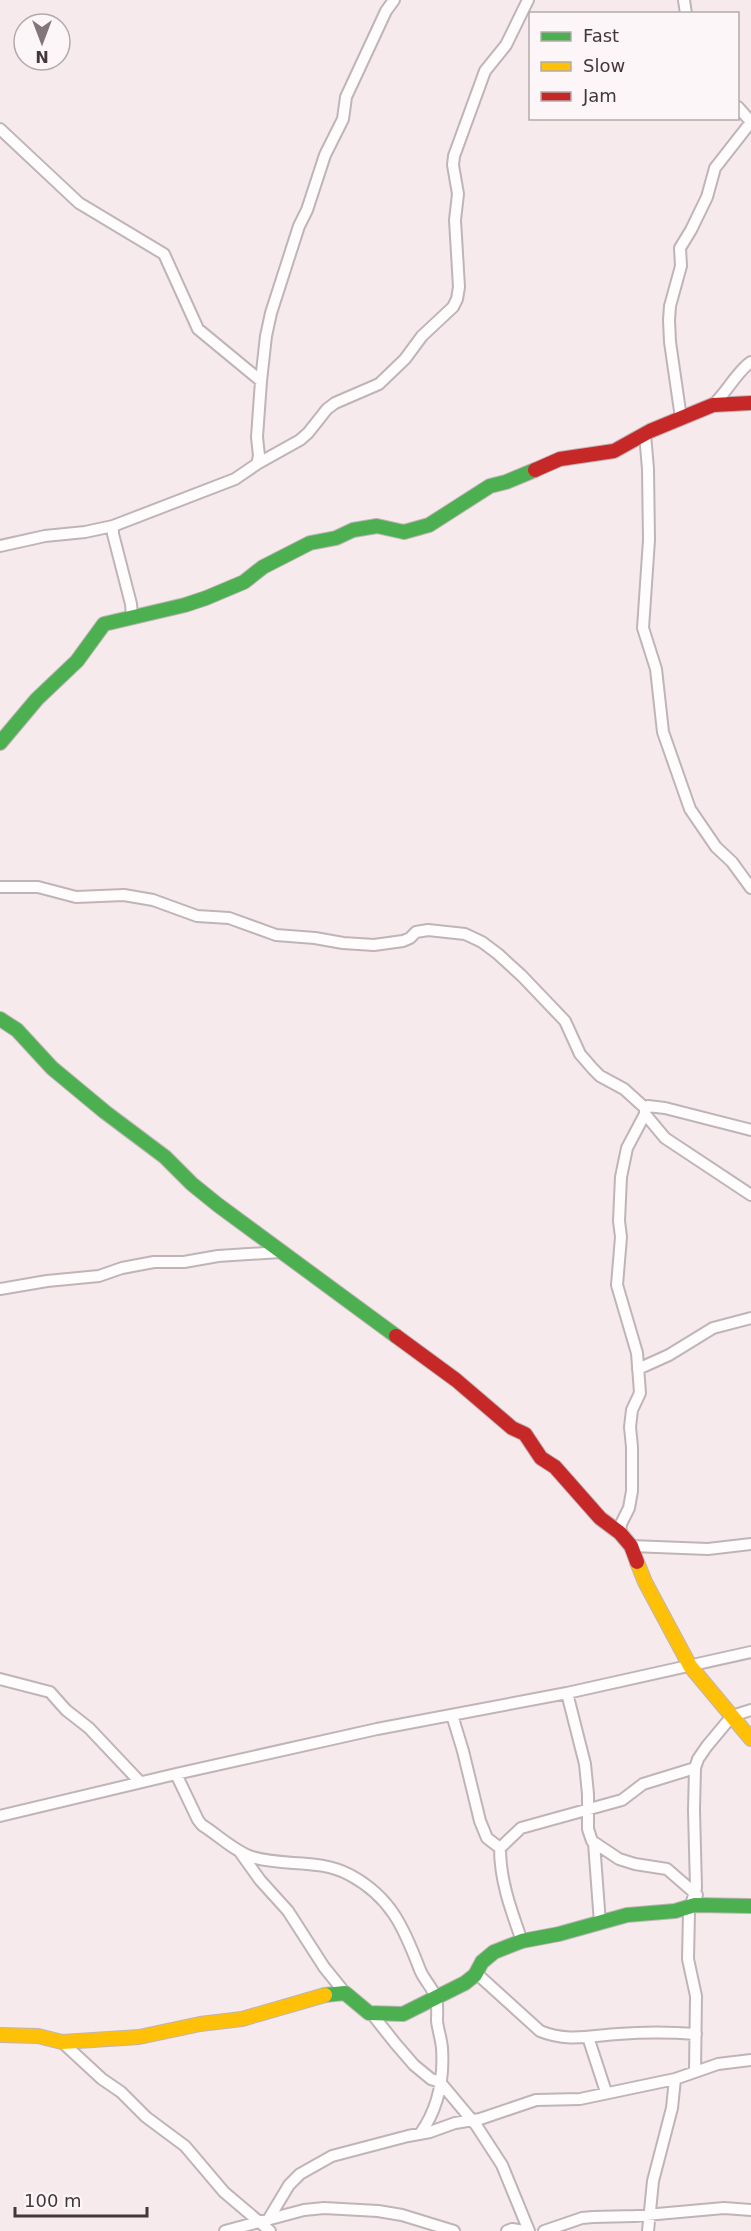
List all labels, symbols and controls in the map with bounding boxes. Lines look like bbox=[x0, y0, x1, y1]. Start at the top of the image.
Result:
north arrow bbox=[12, 12, 72, 72]
legend bbox=[529, 12, 739, 120]
text: Fast bbox=[583, 25, 619, 46]
text: N bbox=[35, 47, 49, 66]
text: Slow bbox=[583, 55, 625, 76]
text: Jam bbox=[582, 85, 617, 106]
scale bar bbox=[15, 2180, 147, 2218]
text: 100 m bbox=[24, 2190, 82, 2211]

